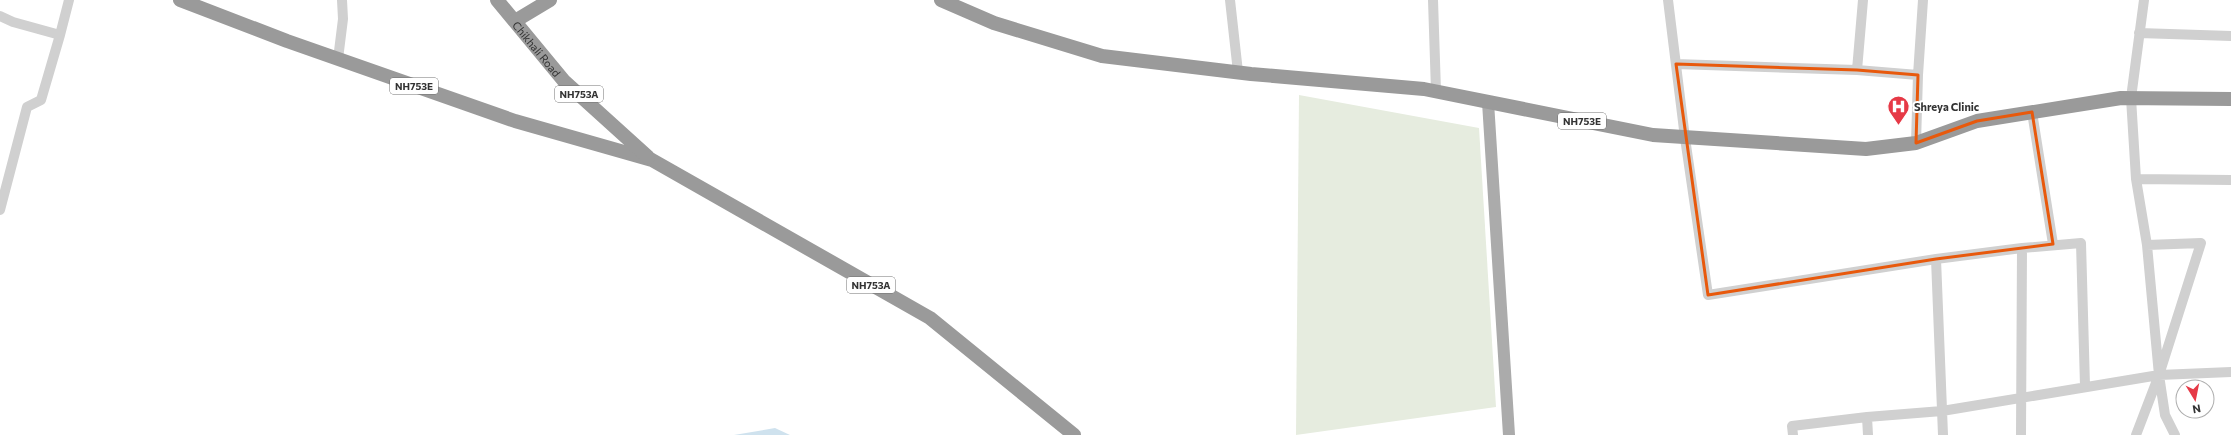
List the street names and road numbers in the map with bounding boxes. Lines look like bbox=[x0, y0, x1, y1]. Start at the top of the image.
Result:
street label: Chikhali Road bbox=[510, 18, 564, 79]
road number: NH753E bbox=[390, 78, 438, 94]
road number: NH753A bbox=[555, 86, 603, 102]
road number: NH753E bbox=[1558, 113, 1606, 129]
road number: NH753A bbox=[847, 277, 895, 293]

